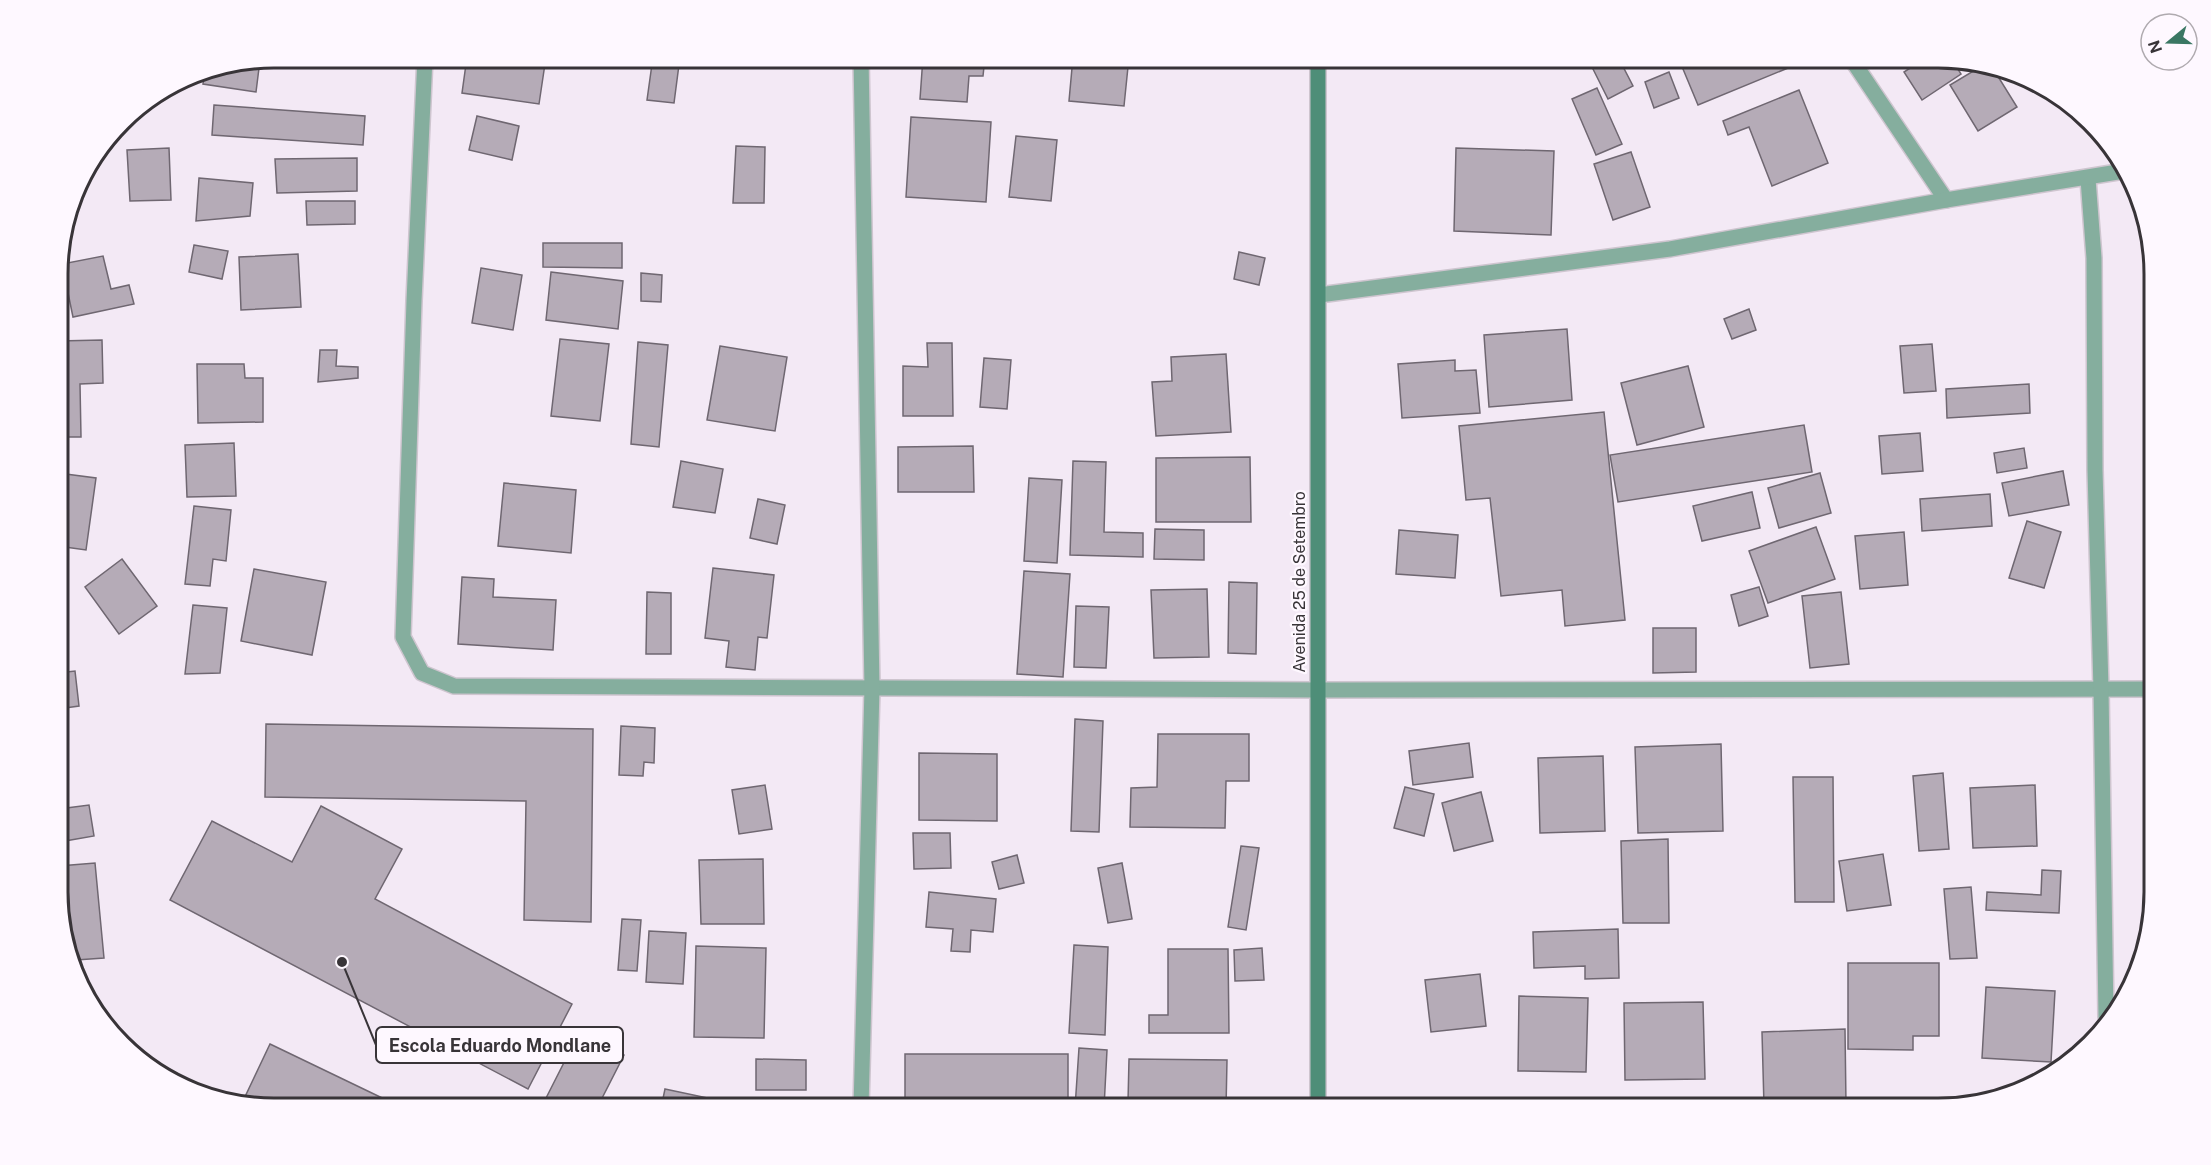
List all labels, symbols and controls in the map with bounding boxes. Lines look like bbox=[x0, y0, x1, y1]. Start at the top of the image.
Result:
north arrow bbox=[2139, 12, 2199, 72]
text: N bbox=[2144, 38, 2166, 56]
street label: Avenida 25 de Setembro bbox=[1290, 491, 1309, 673]
callout: Escola Eduardo Mondlane bbox=[376, 1027, 623, 1063]
text: Escola Eduardo Mondlane bbox=[389, 1035, 611, 1056]

